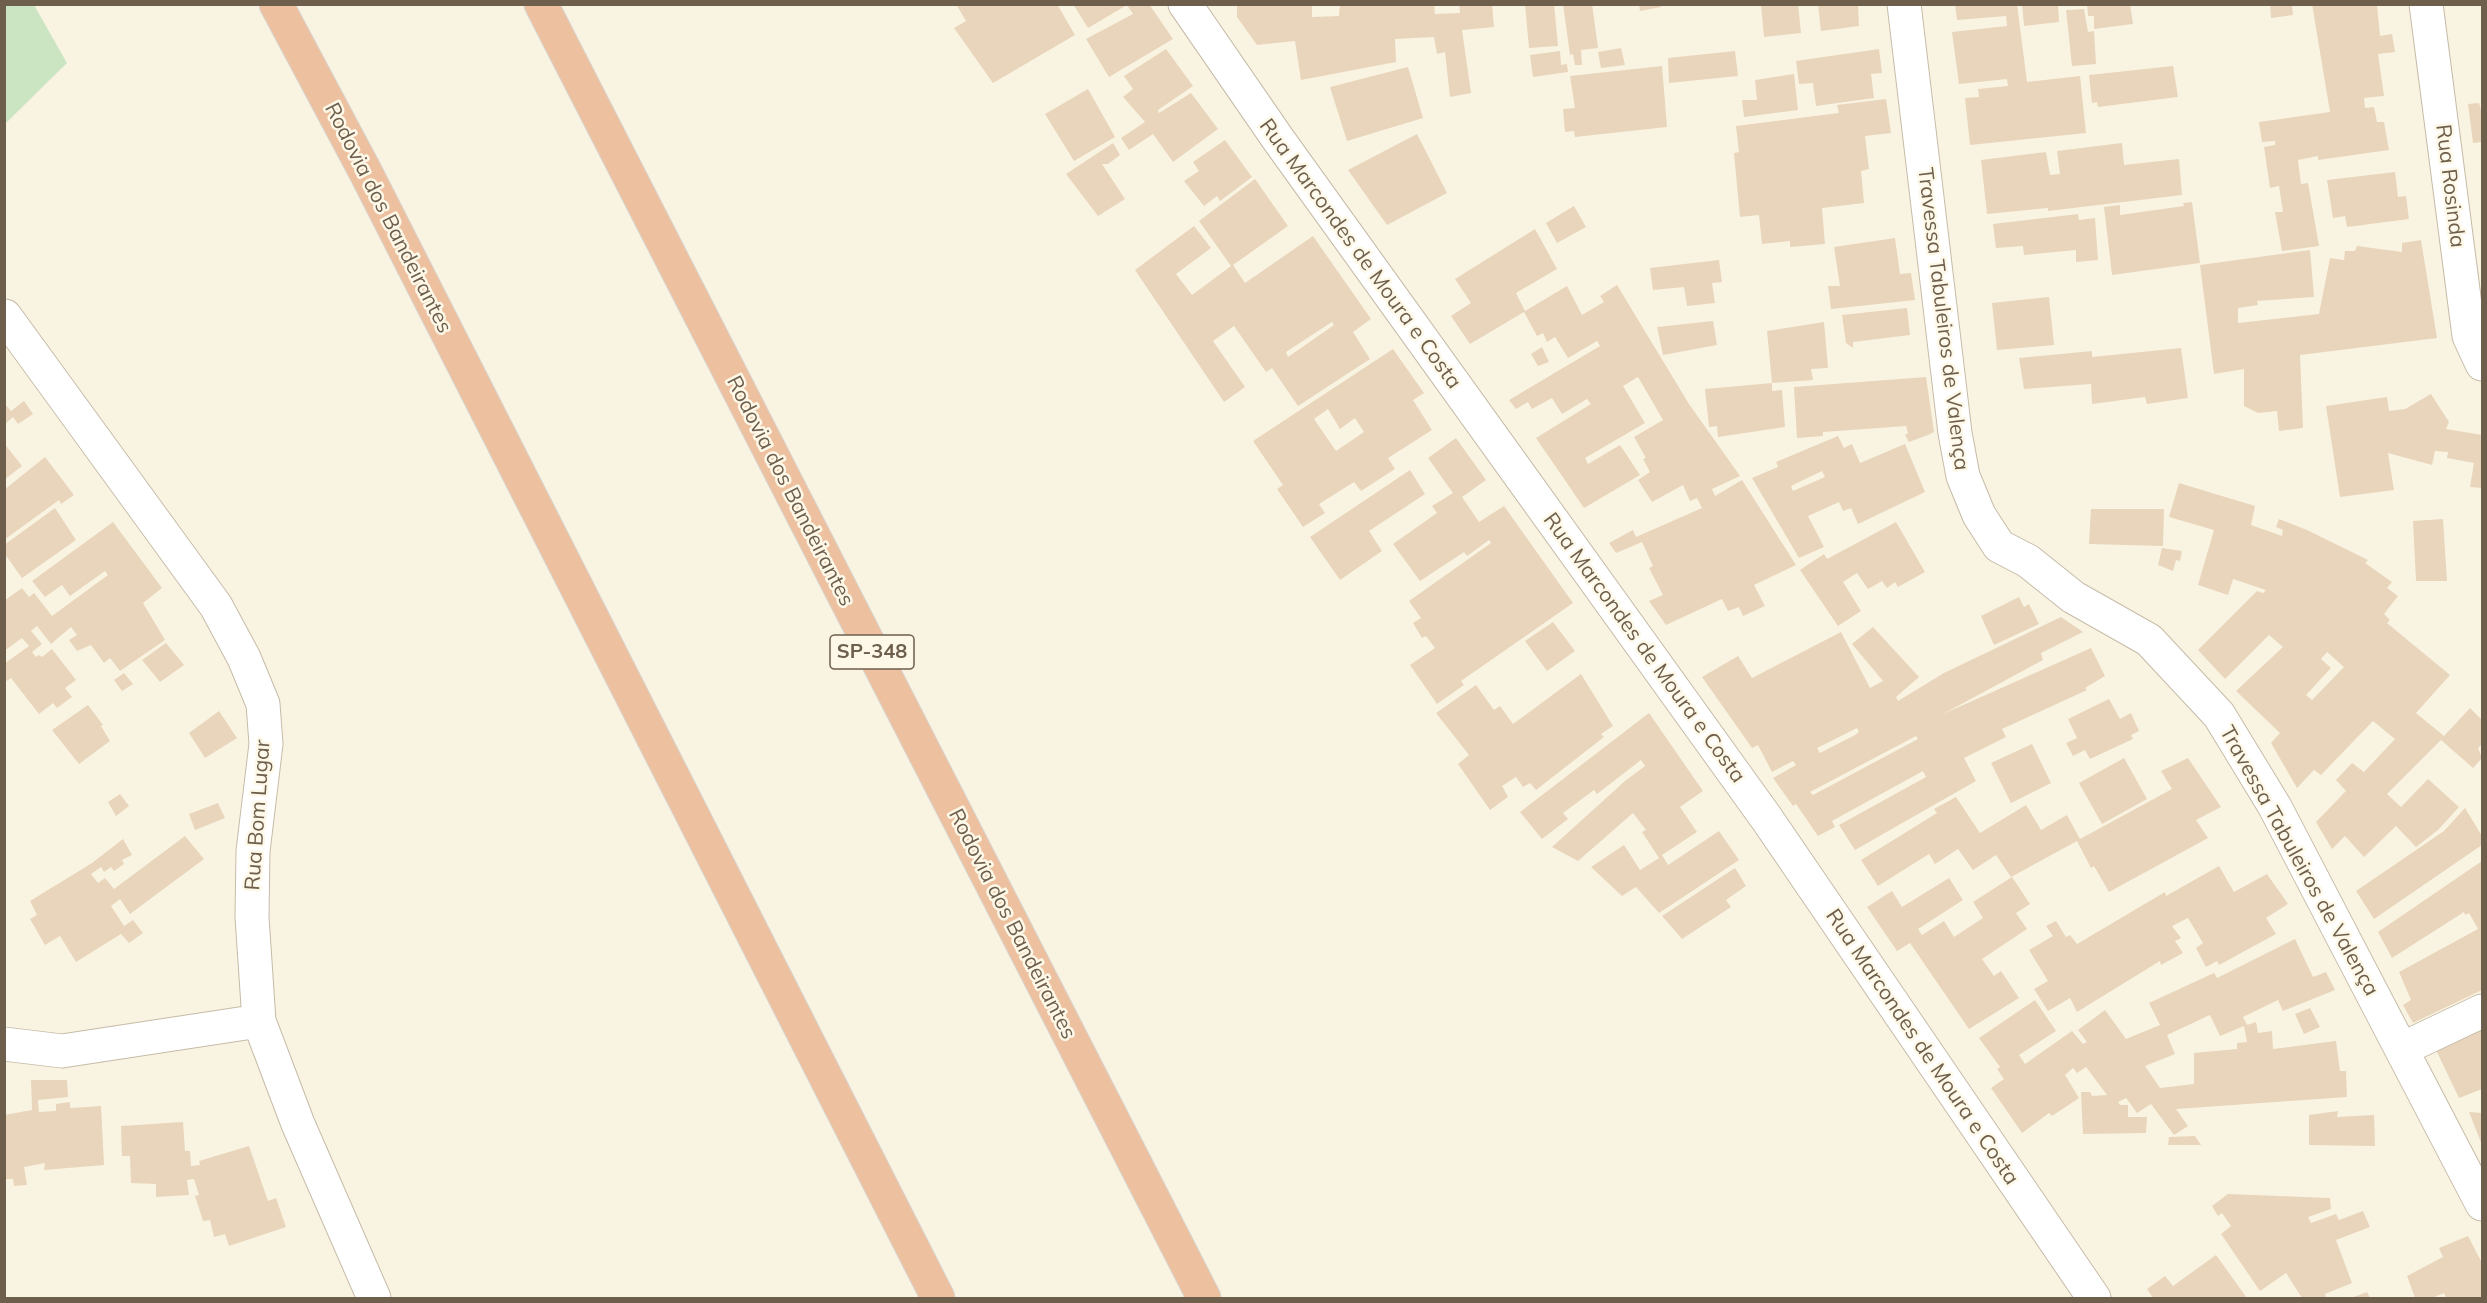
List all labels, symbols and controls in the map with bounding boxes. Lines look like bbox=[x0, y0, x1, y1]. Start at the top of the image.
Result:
street label: Rodovia dos Bandeirantes bbox=[319, 99, 457, 337]
street label: Rua Marcondes de Moura e Costa bbox=[1254, 114, 1466, 394]
street label: Rua Rosinda bbox=[2430, 123, 2470, 249]
street label: Travessa Tabuleiros de Valença bbox=[1912, 166, 1974, 472]
street label: Rodovia dos Bandeirantes bbox=[721, 372, 859, 610]
street label: Rua Marcondes de Moura e Costa bbox=[1538, 508, 1750, 788]
road number: SP-348 bbox=[830, 635, 914, 669]
street label: Travessa Tabuleiros de Valença bbox=[2214, 722, 2384, 1000]
street label: Rua Bom Lugar bbox=[240, 739, 276, 891]
street label: Rodovia dos Bandeirantes bbox=[943, 805, 1081, 1043]
street label: Rua Marcondes de Moura e Costa bbox=[1820, 904, 2024, 1190]

